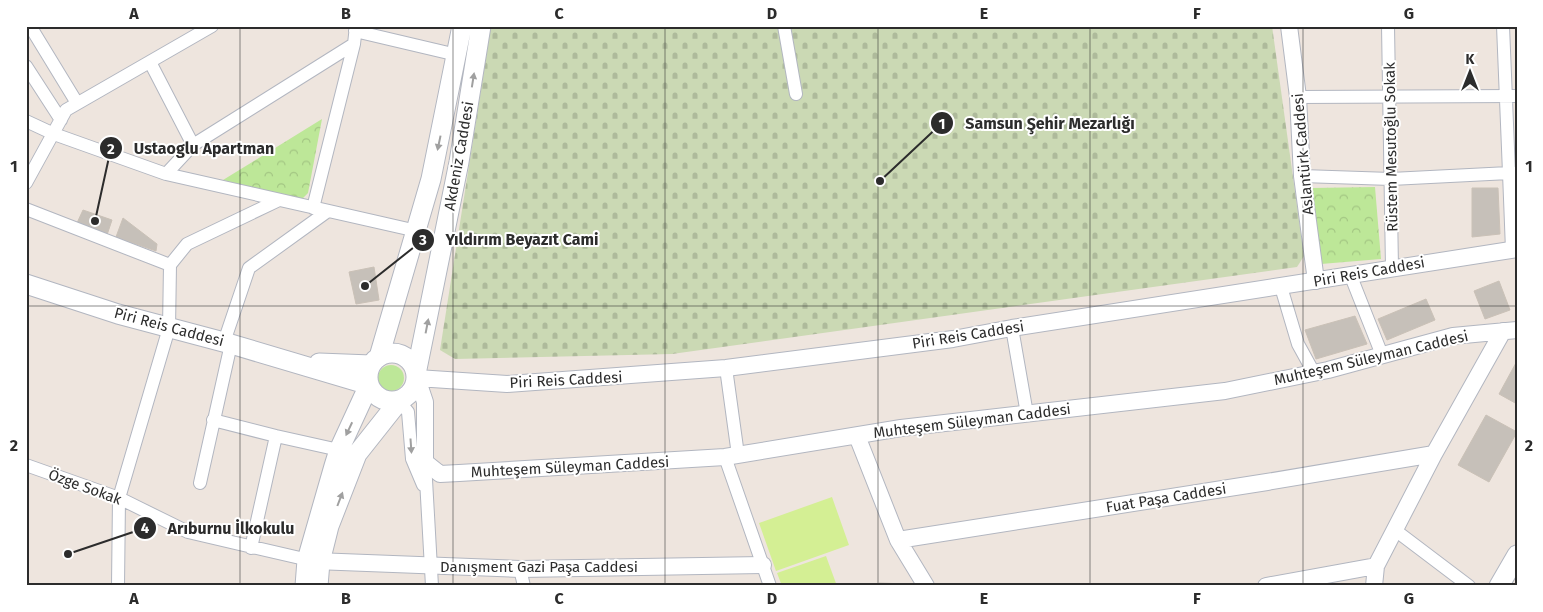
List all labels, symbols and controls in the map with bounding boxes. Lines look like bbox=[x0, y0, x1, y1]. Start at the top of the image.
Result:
text: A bbox=[128, 4, 139, 23]
text: B bbox=[341, 4, 351, 23]
text: C bbox=[554, 4, 564, 23]
text: D bbox=[767, 4, 777, 23]
text: E bbox=[980, 4, 988, 23]
text: F bbox=[1193, 4, 1201, 23]
text: G bbox=[1404, 4, 1414, 23]
north arrow bbox=[1446, 48, 1496, 98]
text: K bbox=[1466, 51, 1476, 68]
street label: Rüstem Mesutoğlu Sokak bbox=[1381, 62, 1401, 232]
one-way arrow bbox=[469, 72, 477, 88]
street label: Aslantürk Caddesi bbox=[1289, 92, 1317, 216]
street label: Akdeniz Caddesi bbox=[441, 100, 477, 212]
callout: Samsun Şehir Mezarlığı bbox=[930, 108, 1144, 139]
text: Samsun Şehir Mezarlığı bbox=[965, 114, 1135, 135]
text: 1 bbox=[939, 115, 945, 133]
callout: Ustaoglu Apartman bbox=[99, 133, 284, 164]
one-way arrow bbox=[434, 135, 442, 151]
text: Ustaoglu Apartman bbox=[134, 139, 274, 158]
text: 2 bbox=[107, 140, 115, 158]
text: 1 bbox=[10, 157, 18, 176]
text: 1 bbox=[1525, 157, 1533, 176]
callout: Yıldırım Beyazıt Cami bbox=[411, 224, 609, 255]
text: Yıldırım Beyazıt Cami bbox=[444, 230, 599, 249]
text: 3 bbox=[418, 231, 427, 249]
street label: Piri Reis Caddesi bbox=[1312, 253, 1426, 291]
street label: Piri Reis Caddesi bbox=[112, 304, 226, 350]
street label: Piri Reis Caddesi bbox=[911, 317, 1025, 353]
one-way arrow bbox=[423, 318, 431, 334]
street label: Muhteşem Süleyman Caddesi bbox=[1272, 327, 1470, 389]
street label: Piri Reis Caddesi bbox=[509, 368, 623, 392]
street label: Muhteşem Süleyman Caddesi bbox=[872, 400, 1072, 442]
one-way arrow bbox=[344, 422, 352, 436]
text: 2 bbox=[10, 436, 18, 455]
text: 2 bbox=[1525, 436, 1533, 455]
one-way arrow bbox=[408, 438, 416, 454]
street label: Muhteşem Süleyman Caddesi bbox=[470, 453, 670, 481]
street label: Özge Sokak bbox=[46, 465, 124, 509]
street label: Fuat Paşa Caddesi bbox=[1104, 480, 1228, 516]
one-way arrow bbox=[337, 491, 344, 506]
callout: Arıburnu İlkokulu bbox=[133, 513, 304, 544]
text: 4 bbox=[141, 519, 150, 537]
text: Arıburnu İlkokulu bbox=[167, 519, 294, 538]
street label: Danışment Gazi Paşa Caddesi bbox=[440, 558, 638, 576]
text: A bbox=[128, 589, 139, 608]
text: B bbox=[341, 589, 351, 608]
text: C bbox=[554, 589, 564, 608]
text: D bbox=[767, 589, 777, 608]
text: E bbox=[980, 589, 988, 608]
text: F bbox=[1193, 589, 1201, 608]
text: G bbox=[1404, 589, 1414, 608]

